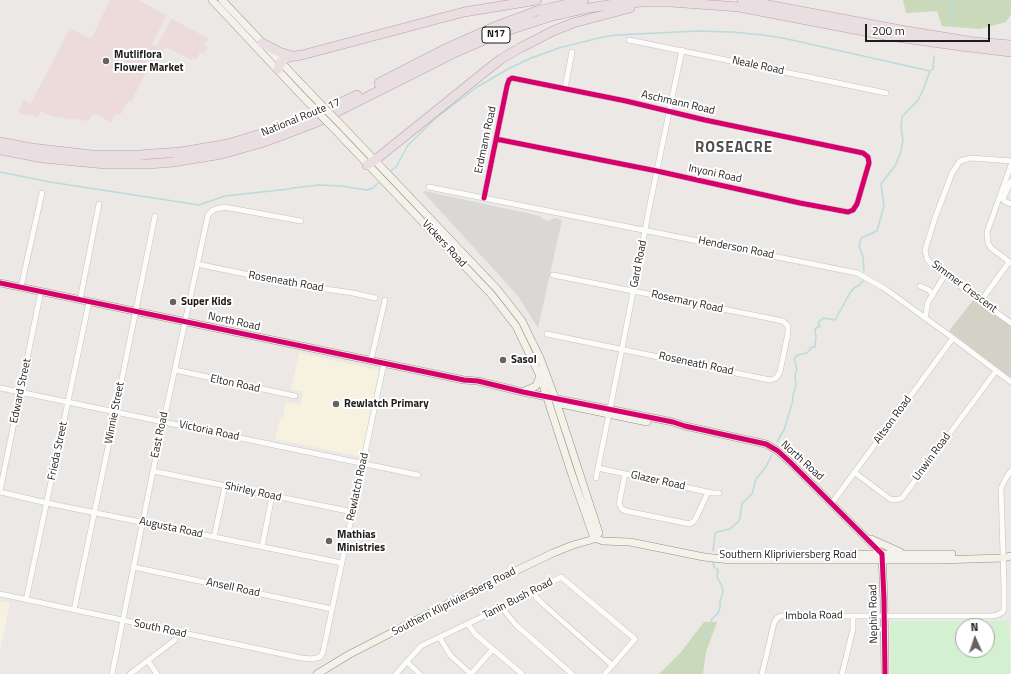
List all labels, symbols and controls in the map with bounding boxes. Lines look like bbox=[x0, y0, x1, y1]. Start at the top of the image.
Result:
scale bar bbox=[867, 16, 992, 42]
text: 200 m bbox=[872, 21, 905, 40]
road number: N17 bbox=[482, 27, 510, 43]
place label: Mutliflora Flower Market bbox=[114, 48, 184, 74]
street label: Neale Road bbox=[731, 54, 785, 78]
marker: Mutliflora Flower Market bbox=[101, 56, 111, 66]
street label: Aschmann Road bbox=[640, 88, 716, 118]
street label: National Route 17 bbox=[260, 96, 342, 140]
street label: Erdmann Road bbox=[472, 105, 500, 175]
district label: ROSEACRE bbox=[695, 139, 773, 157]
street label: Inyoni Road bbox=[687, 162, 743, 186]
street label: Vickers Road bbox=[419, 218, 469, 270]
street label: Henderson Road bbox=[697, 234, 775, 262]
street label: Gard Road bbox=[628, 239, 650, 289]
street label: Simmer Crescent bbox=[929, 258, 999, 316]
street label: Roseneath Road bbox=[247, 269, 325, 295]
street label: Rosemary Road bbox=[650, 288, 724, 316]
place label: Super Kids bbox=[181, 295, 232, 309]
marker: Super Kids bbox=[168, 297, 178, 307]
street label: North Road bbox=[207, 310, 261, 334]
street label: Roseneath Road bbox=[657, 350, 735, 378]
place label: Sasol bbox=[511, 353, 537, 367]
marker: Sasol bbox=[498, 355, 508, 365]
street label: Edward Street bbox=[8, 357, 34, 425]
street label: Elton Road bbox=[209, 372, 261, 396]
street label: Winnie Street bbox=[103, 381, 127, 445]
street label: Altson Road bbox=[871, 393, 915, 447]
place label: Rewlatch Primary bbox=[344, 397, 429, 411]
marker: Rewlatch Primary bbox=[331, 399, 341, 409]
street label: East Road bbox=[149, 411, 171, 459]
street label: Victoria Road bbox=[178, 418, 240, 444]
street label: Frieda Street bbox=[45, 421, 71, 481]
street label: Unwin Road bbox=[910, 431, 954, 483]
street label: North Road bbox=[778, 438, 826, 484]
street label: Rewlatch Road bbox=[344, 452, 372, 522]
street label: Glazer Road bbox=[630, 469, 686, 493]
street label: Shirley Road bbox=[223, 480, 283, 504]
street label: Augusta Road bbox=[138, 515, 204, 541]
place label: Mathias Ministries bbox=[337, 528, 385, 554]
marker: Mathias Ministries bbox=[324, 536, 334, 546]
street label: Southern Klipriviersberg Road bbox=[719, 548, 857, 562]
street label: Southern Klipriviersberg Road bbox=[390, 565, 518, 639]
street label: Ansell Road bbox=[205, 576, 261, 600]
street label: Tanin Bush Road bbox=[481, 576, 555, 622]
street label: Nephin Road bbox=[867, 584, 881, 644]
street label: Imbola Road bbox=[785, 609, 843, 623]
street label: South Road bbox=[132, 617, 188, 641]
north arrow bbox=[955, 618, 995, 658]
text: N bbox=[970, 619, 979, 635]

